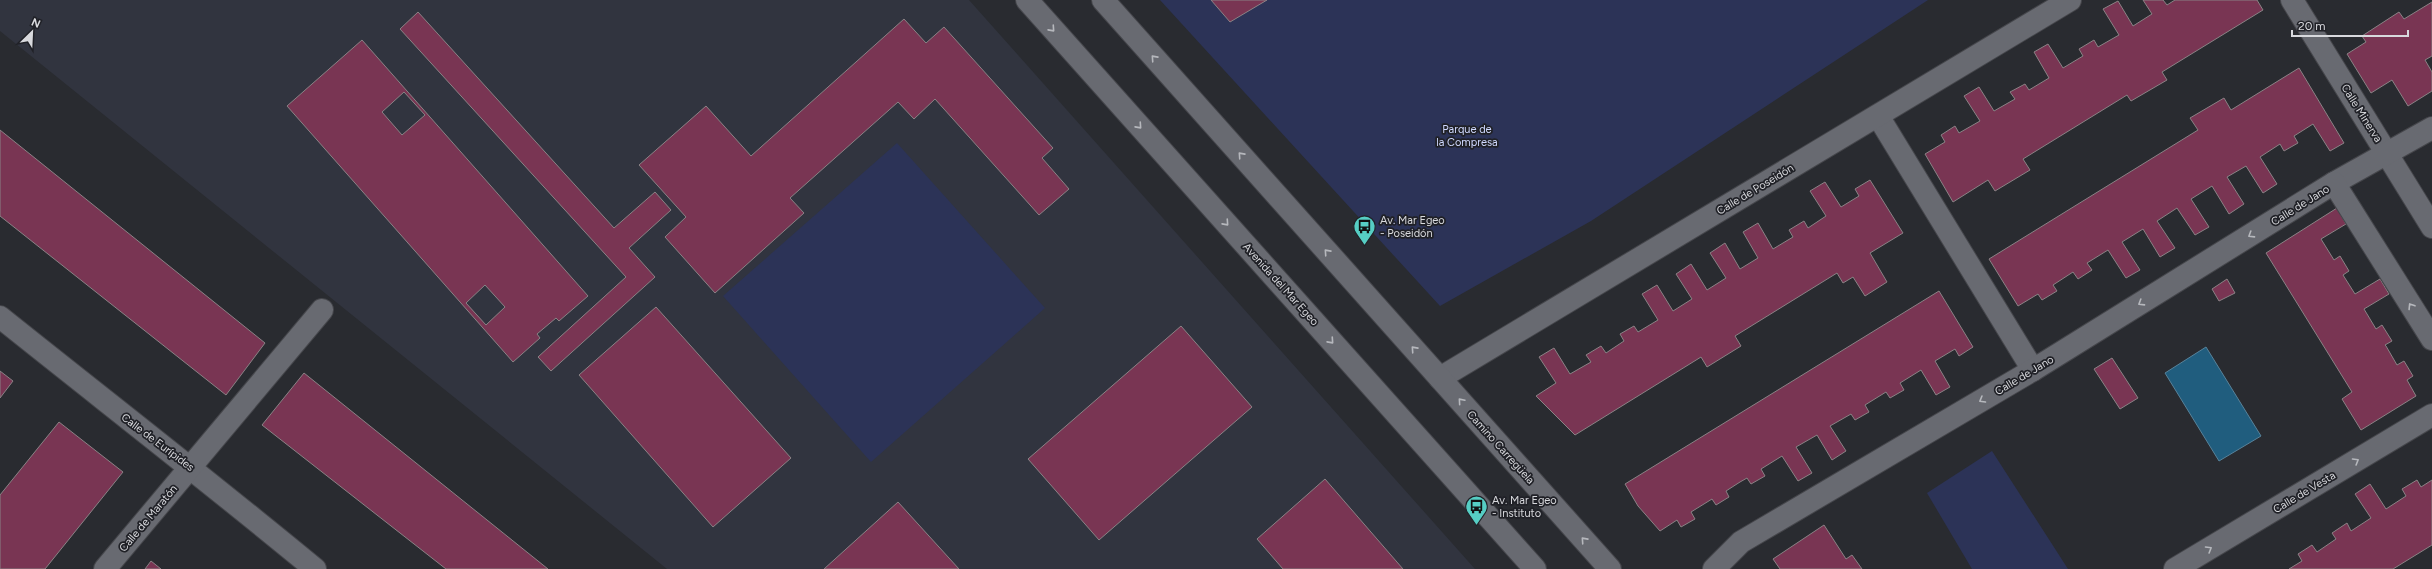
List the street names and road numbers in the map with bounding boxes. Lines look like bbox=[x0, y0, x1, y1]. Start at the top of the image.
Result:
street label: Calle Minerva bbox=[2339, 82, 2385, 145]
street label: Calle de Poseidón bbox=[1714, 161, 1796, 218]
street label: Calle de Jano bbox=[2269, 182, 2332, 228]
street label: Avenida del Mar Egeo bbox=[1240, 240, 1321, 328]
street label: Calle de Jano bbox=[1993, 353, 2056, 398]
street label: Camino Carregüela bbox=[1464, 408, 1537, 487]
street label: Calle de Eurípides bbox=[119, 411, 197, 474]
street label: Calle de Vesta bbox=[2271, 469, 2338, 516]
street label: Calle de Maratón bbox=[117, 482, 180, 554]

